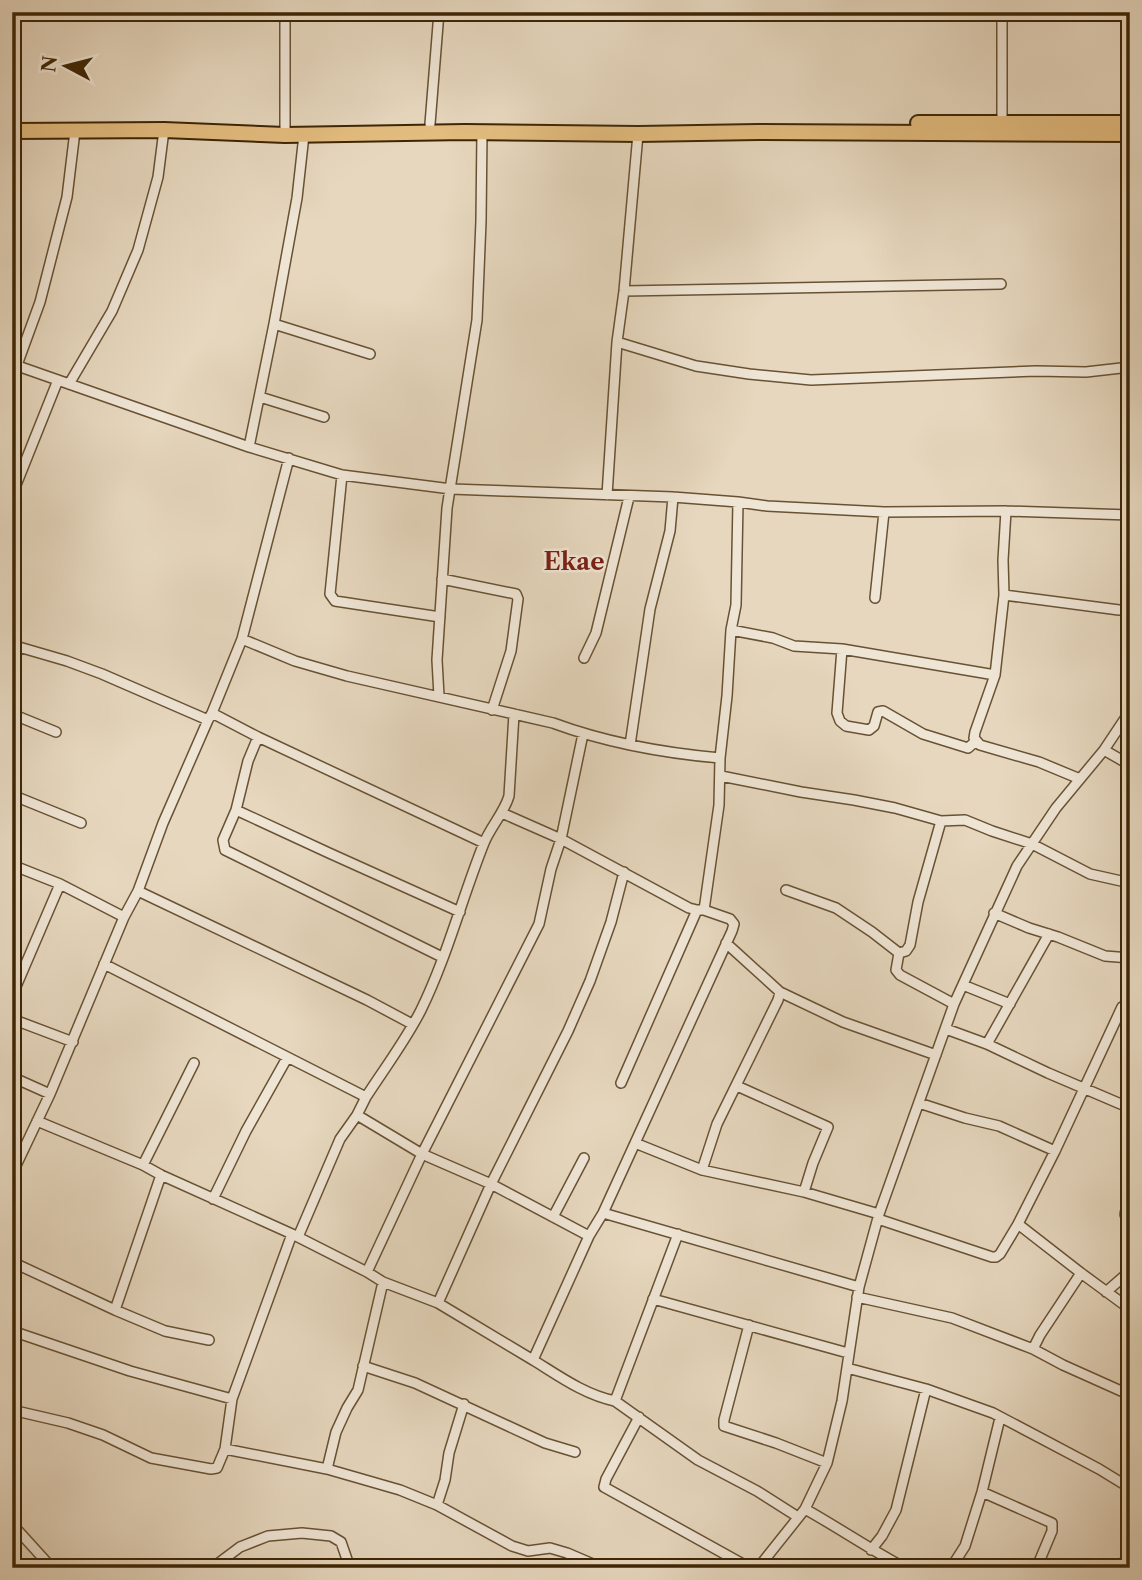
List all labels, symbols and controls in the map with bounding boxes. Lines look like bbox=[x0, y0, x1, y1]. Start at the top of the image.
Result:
north arrow bbox=[32, 32, 102, 102]
text: N bbox=[37, 54, 62, 74]
district label: Ekae bbox=[543, 547, 605, 576]

